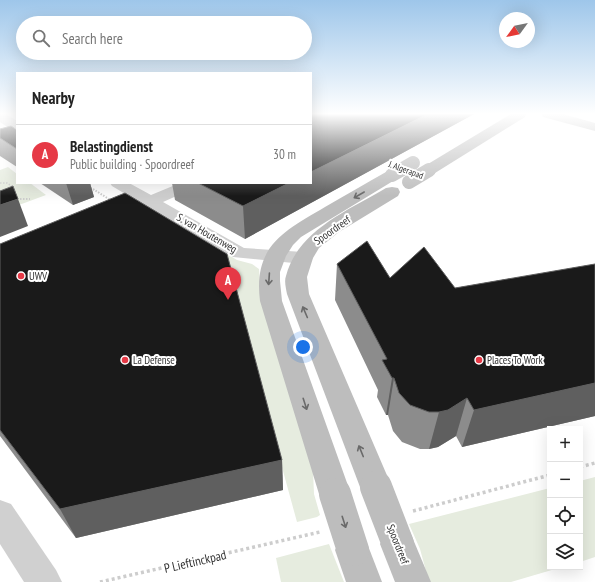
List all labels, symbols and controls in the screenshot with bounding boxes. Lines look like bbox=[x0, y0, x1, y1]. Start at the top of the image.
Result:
north arrow bbox=[499, 12, 535, 48]
search box bbox=[16, 16, 312, 60]
icon: search bbox=[30, 27, 52, 49]
text: Search here bbox=[62, 29, 123, 48]
text: Nearby bbox=[32, 87, 75, 109]
text: Belastingdienst bbox=[70, 137, 153, 156]
text: A bbox=[42, 146, 48, 163]
text: 30 m bbox=[273, 146, 296, 163]
text: Public building · Spoordreef bbox=[70, 156, 194, 173]
street label: J. Algerapad bbox=[386, 158, 425, 181]
one-way arrow bbox=[353, 191, 365, 199]
street label: S. van Houtenweg bbox=[174, 210, 240, 256]
street label: Spoordreef bbox=[311, 212, 354, 248]
pin: A bbox=[215, 267, 241, 300]
place label: UWV bbox=[29, 269, 48, 283]
marker: UWV bbox=[16, 271, 26, 281]
one-way arrow bbox=[265, 273, 272, 286]
one-way arrow bbox=[301, 307, 309, 319]
your location bbox=[293, 337, 313, 357]
place label: La Defense bbox=[133, 353, 175, 367]
place label: Places To Work bbox=[487, 353, 543, 367]
marker: La Defense bbox=[120, 355, 130, 365]
marker: Places To Work bbox=[474, 355, 484, 365]
one-way arrow bbox=[302, 397, 309, 410]
map controls bbox=[547, 426, 583, 570]
button: + bbox=[547, 426, 583, 462]
one-way arrow bbox=[356, 446, 364, 458]
button: − bbox=[547, 462, 583, 498]
button: locate bbox=[547, 498, 583, 534]
one-way arrow bbox=[341, 515, 348, 528]
street label: Spoordreef bbox=[384, 522, 413, 567]
button: layers bbox=[547, 534, 583, 570]
street label: P Lieftinckpad bbox=[162, 546, 228, 577]

